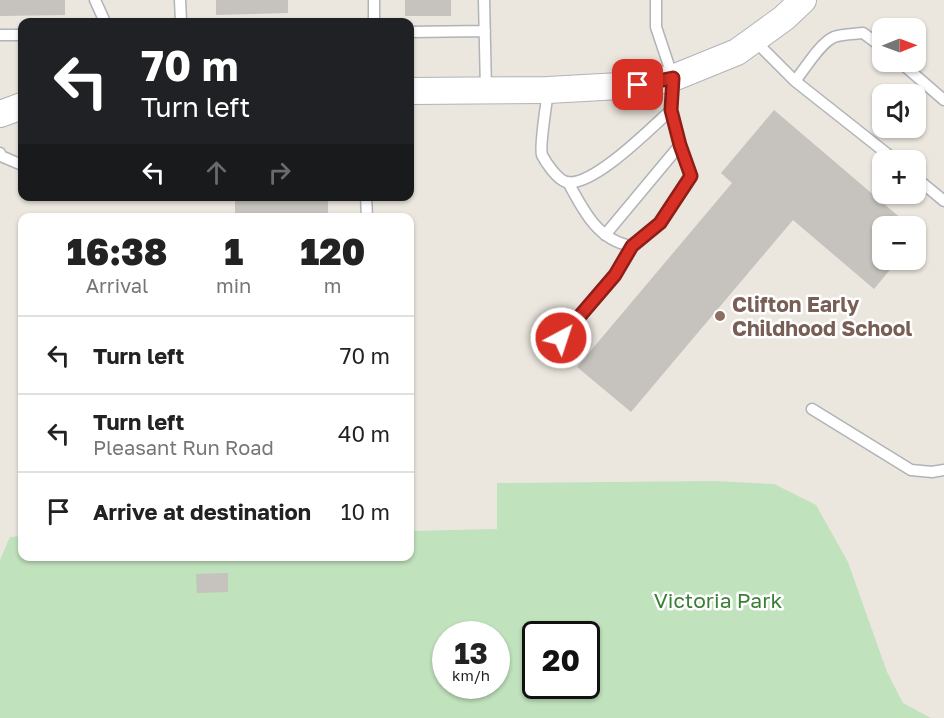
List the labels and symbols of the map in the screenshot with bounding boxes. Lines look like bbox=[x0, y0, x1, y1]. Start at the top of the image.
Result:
north arrow bbox=[872, 18, 926, 72]
pin bbox=[612, 59, 663, 110]
place label: Clifton Early Childhood School bbox=[732, 291, 912, 341]
position arrow bbox=[529, 306, 593, 370]
marker: Clifton Early Childhood School bbox=[713, 309, 727, 323]
park label: Victoria Park bbox=[654, 587, 782, 613]
speed limit sign: 20 bbox=[522, 621, 600, 699]

